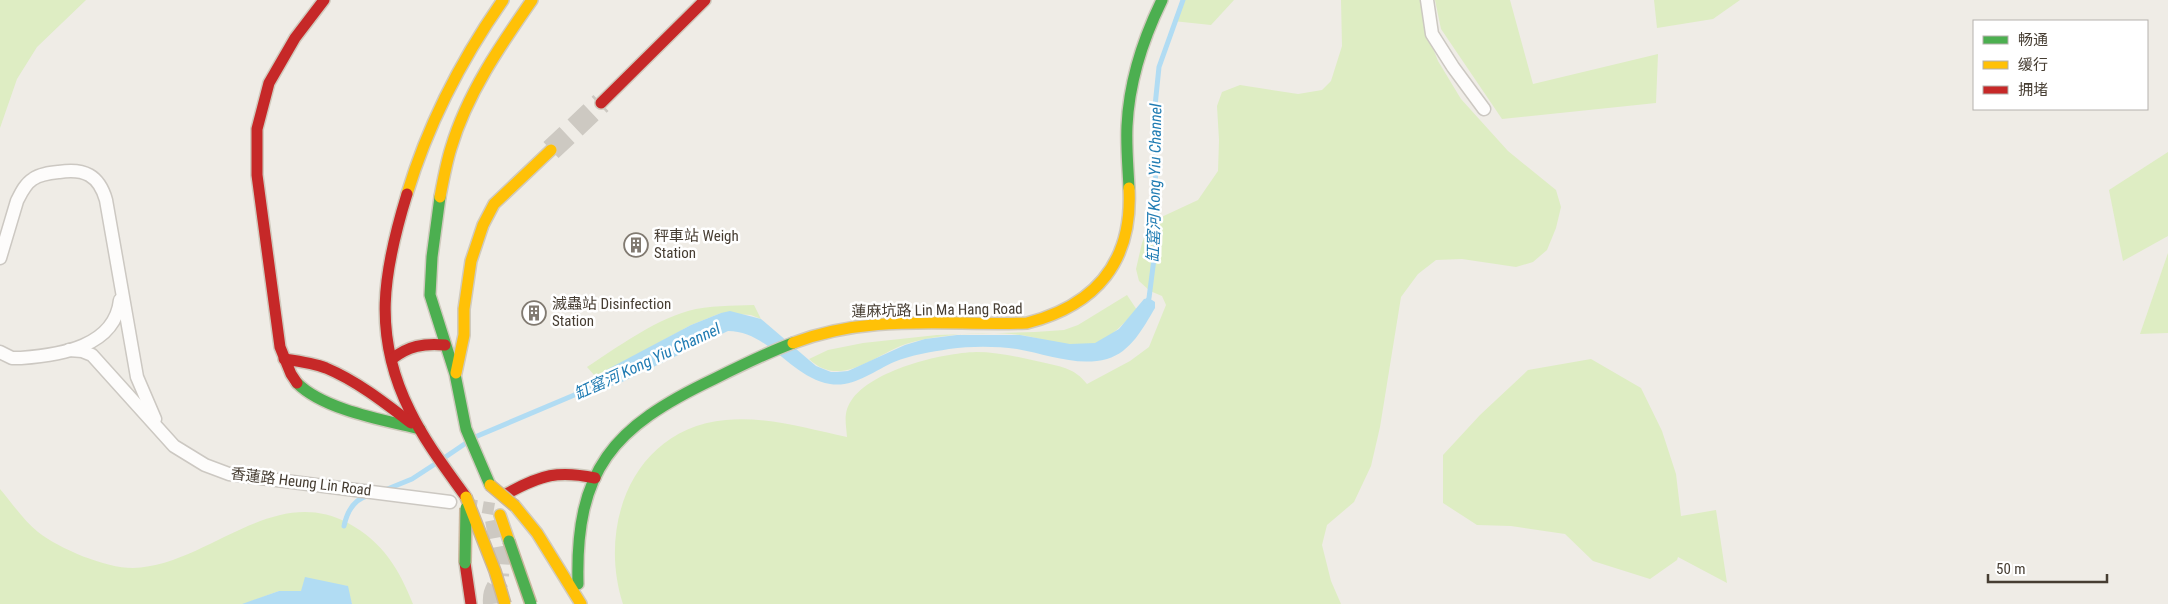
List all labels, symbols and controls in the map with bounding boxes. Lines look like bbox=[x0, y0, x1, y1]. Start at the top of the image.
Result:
legend bbox=[1973, 20, 2148, 110]
text: 畅通 bbox=[2018, 31, 2048, 49]
text: 缓行 bbox=[2018, 56, 2048, 74]
text: 拥堵 bbox=[2018, 81, 2048, 99]
water label: 缸窰河 Kong Yiu Channel bbox=[1144, 103, 1165, 263]
place label: 秤車站 Weigh Station bbox=[654, 227, 739, 262]
building icon: 秤車站 Weigh Station bbox=[623, 232, 649, 258]
place label: 滅蟲站 Disinfection Station bbox=[552, 295, 671, 330]
building icon: 滅蟲站 Disinfection Station bbox=[521, 300, 547, 326]
street label: 蓮麻坑路 Lin Ma Hang Road bbox=[851, 300, 1023, 320]
water label: 缸窰河 Kong Yiu Channel bbox=[571, 319, 724, 404]
street label: 香蓮路 Heung Lin Road bbox=[230, 464, 372, 500]
scale bar bbox=[1988, 552, 2107, 584]
text: 50 m bbox=[1996, 560, 2026, 578]

